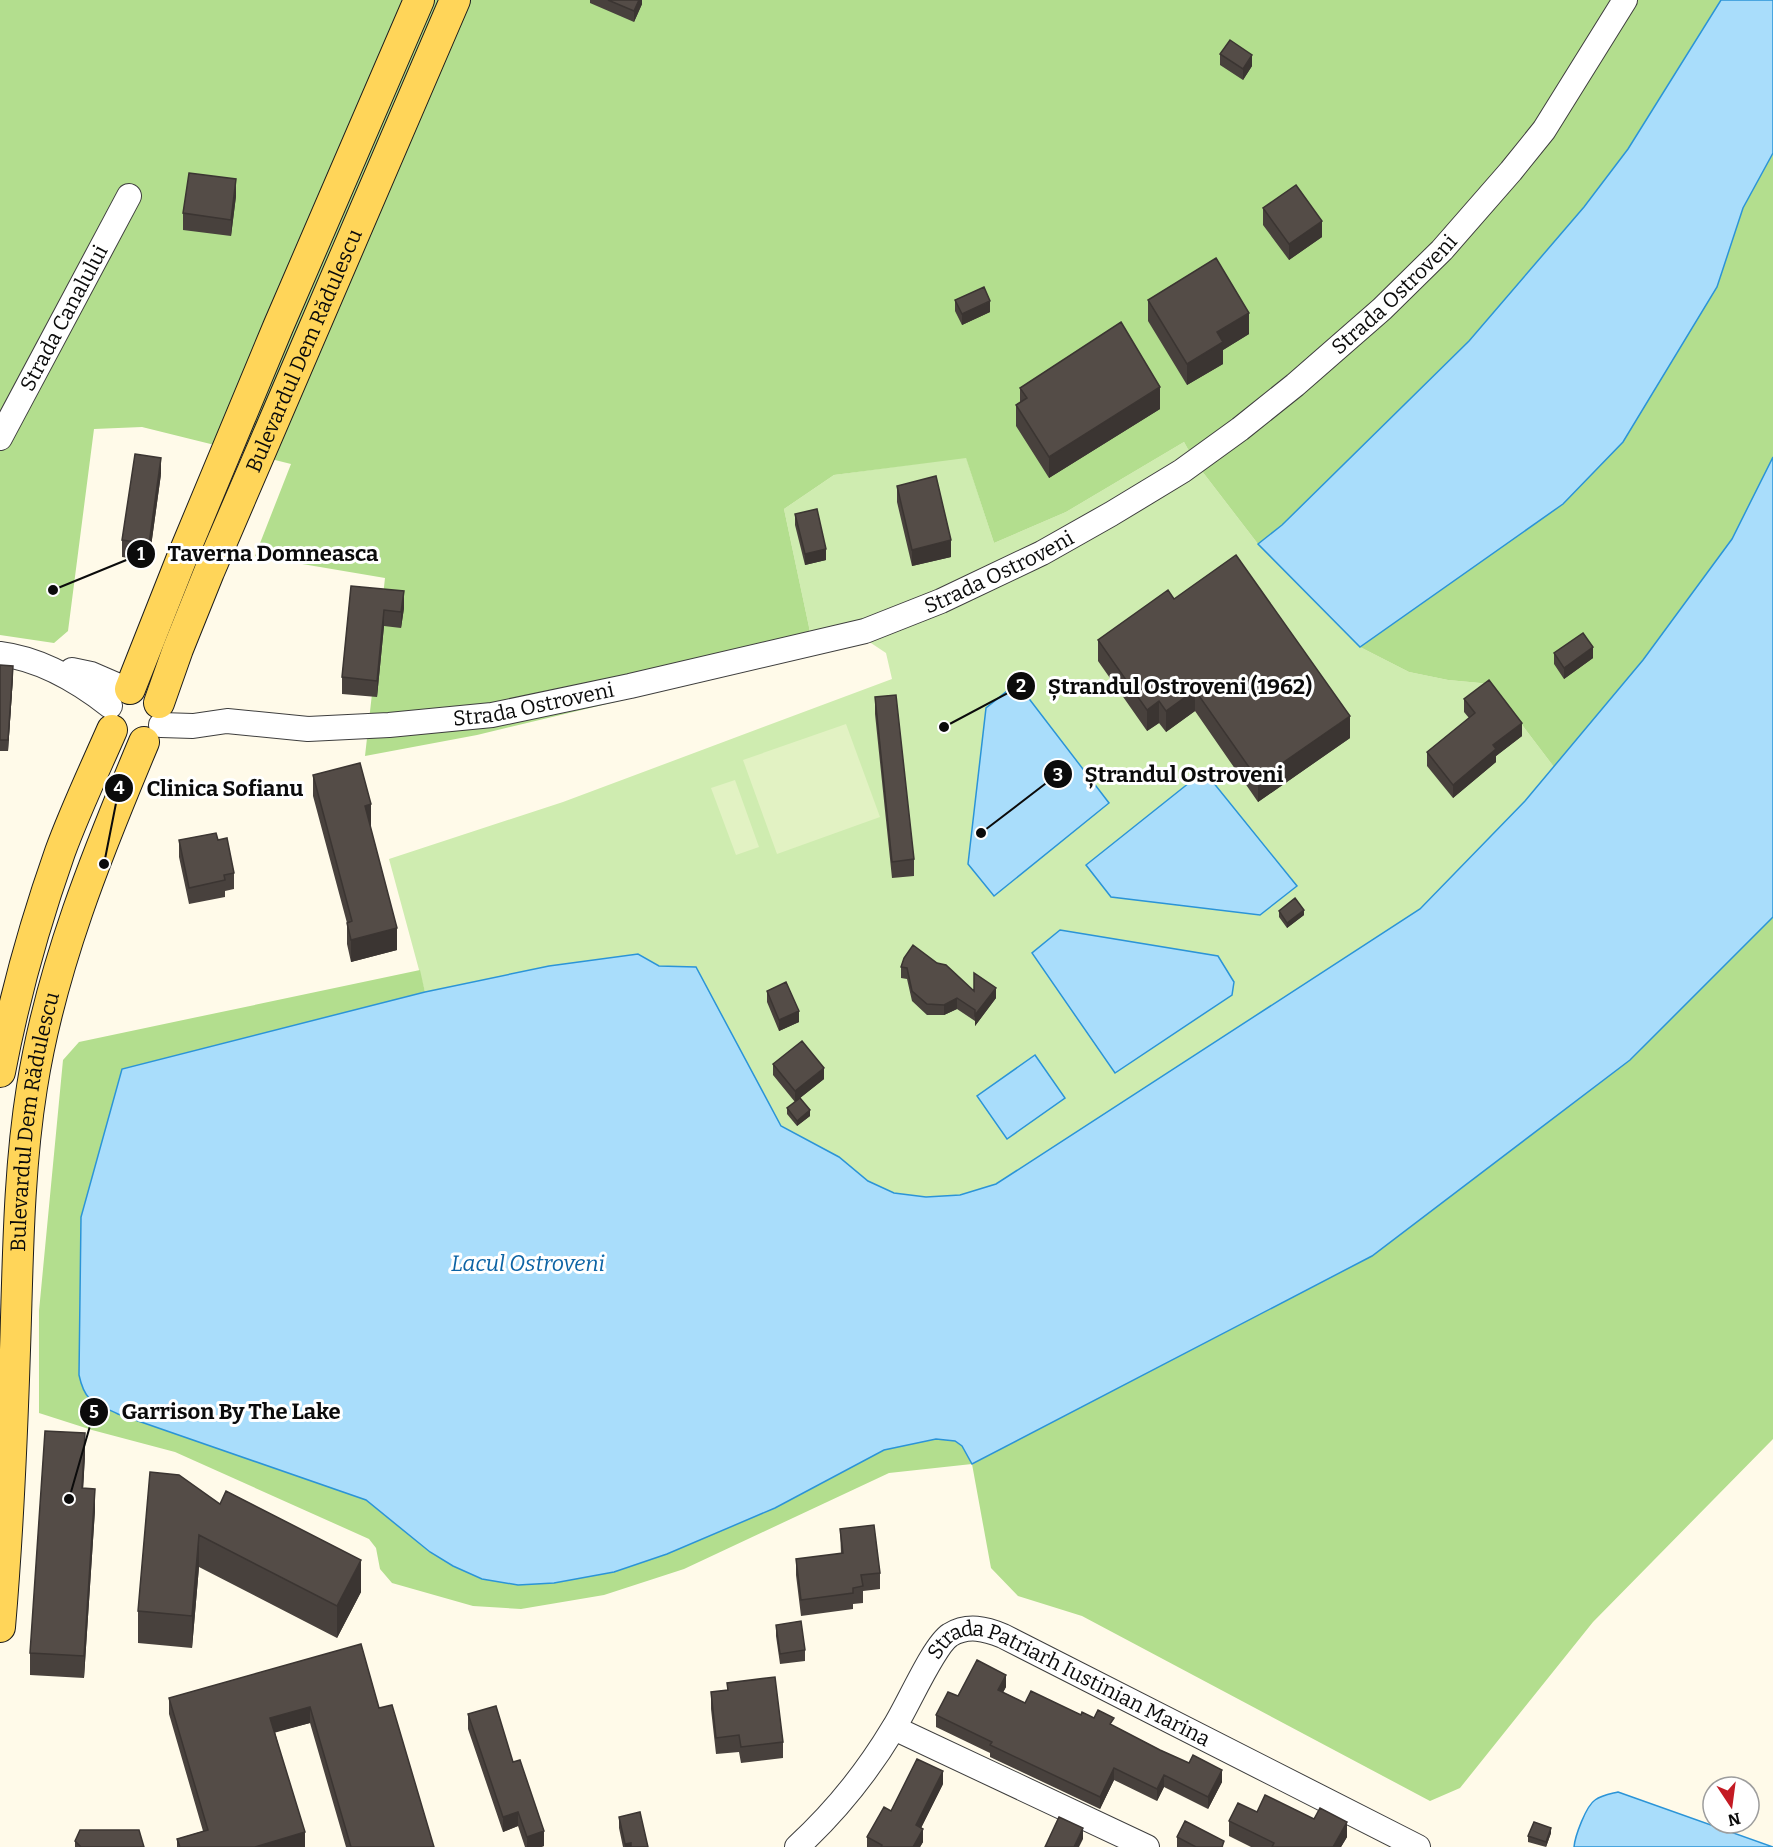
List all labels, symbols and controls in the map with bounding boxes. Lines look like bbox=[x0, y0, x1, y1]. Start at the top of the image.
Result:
street label: Bulevardul Dem Rădulescu bbox=[240, 225, 368, 476]
street label: Strada Ostroveni bbox=[1326, 229, 1463, 360]
street label: Strada Canalului bbox=[14, 240, 114, 396]
street label: Strada Ostroveni bbox=[920, 525, 1078, 619]
callout: Taverna Domneasca bbox=[126, 534, 391, 574]
text: Taverna Domneasca bbox=[168, 540, 379, 567]
text: 1 bbox=[137, 543, 145, 565]
callout: Ștrandul Ostroveni (1962) bbox=[1006, 666, 1324, 706]
text: Ștrandul Ostroveni (1962) bbox=[1048, 673, 1312, 701]
text: 2 bbox=[1016, 675, 1026, 697]
street label: Strada Ostroveni bbox=[452, 677, 616, 732]
callout: Ștrandul Ostroveni bbox=[1043, 754, 1295, 794]
text: Ștrandul Ostroveni bbox=[1085, 761, 1283, 789]
text: 3 bbox=[1053, 764, 1063, 786]
callout: Clinica Sofianu bbox=[104, 768, 315, 808]
text: Clinica Sofianu bbox=[146, 775, 304, 802]
text: 4 bbox=[114, 777, 125, 799]
street label: Bulevardul Dem Rădulescu bbox=[5, 989, 65, 1252]
water label: Lacul Ostroveni bbox=[451, 1250, 605, 1277]
callout: Garrison By The Lake bbox=[79, 1392, 352, 1432]
text: Garrison By The Lake bbox=[121, 1398, 341, 1425]
text: 5 bbox=[89, 1401, 99, 1423]
street label: Strada Patriarh Iustinian Marina bbox=[921, 1615, 1215, 1752]
north arrow bbox=[1701, 1775, 1761, 1835]
text: N bbox=[1726, 1808, 1742, 1830]

